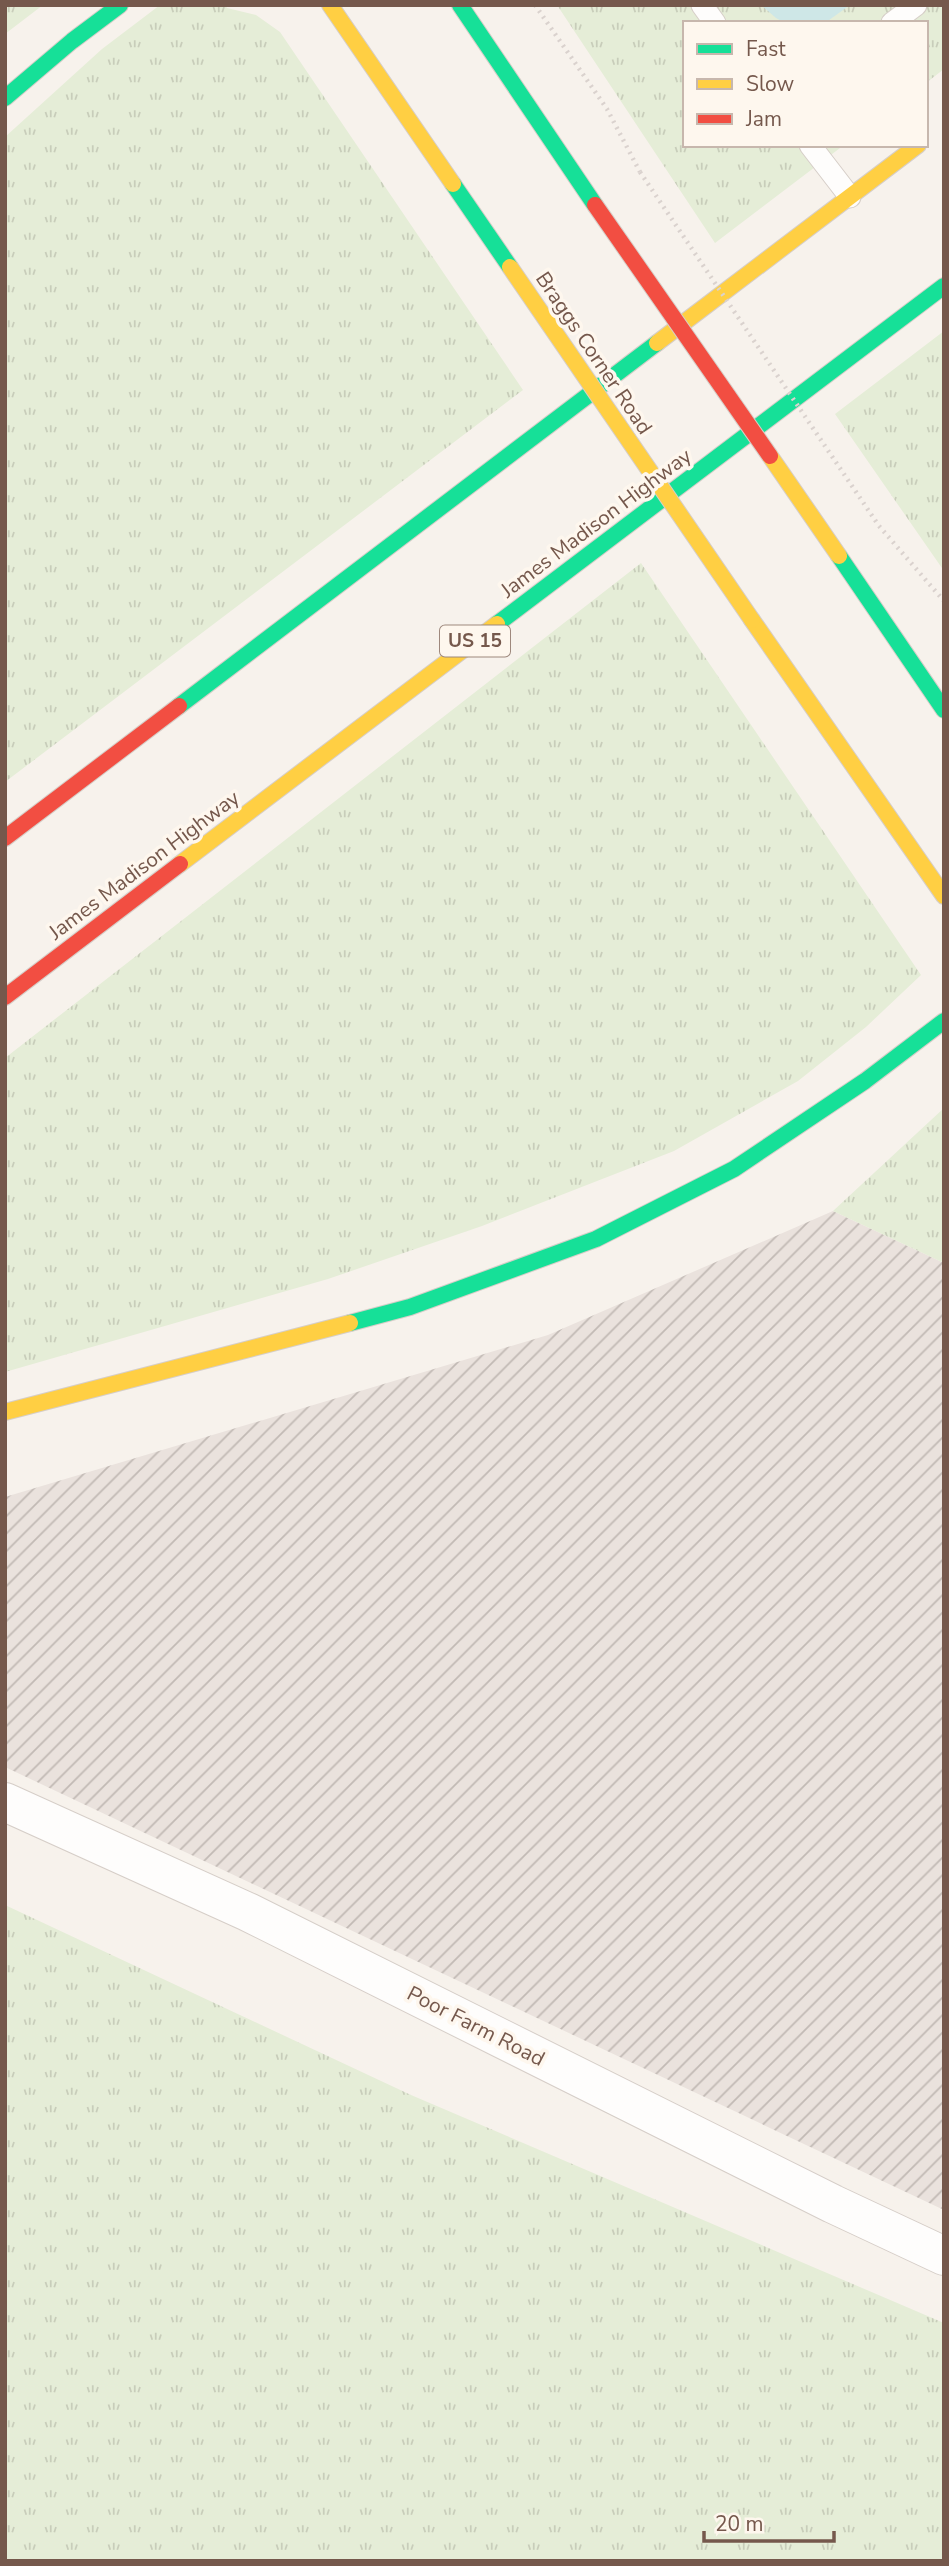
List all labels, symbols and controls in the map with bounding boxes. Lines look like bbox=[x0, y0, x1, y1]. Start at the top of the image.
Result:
legend bbox=[683, 21, 928, 147]
text: Fast bbox=[746, 35, 786, 63]
text: Slow bbox=[746, 70, 795, 98]
text: Jam bbox=[745, 105, 782, 133]
street label: Braggs Corner Road bbox=[529, 266, 659, 440]
street label: James Madison Highway bbox=[494, 442, 697, 605]
road number: US 15 bbox=[440, 626, 510, 656]
street label: James Madison Highway bbox=[42, 784, 245, 947]
street label: Poor Farm Road bbox=[402, 1979, 550, 2073]
scale bar bbox=[704, 2500, 834, 2544]
text: 20 m bbox=[715, 2510, 764, 2538]

